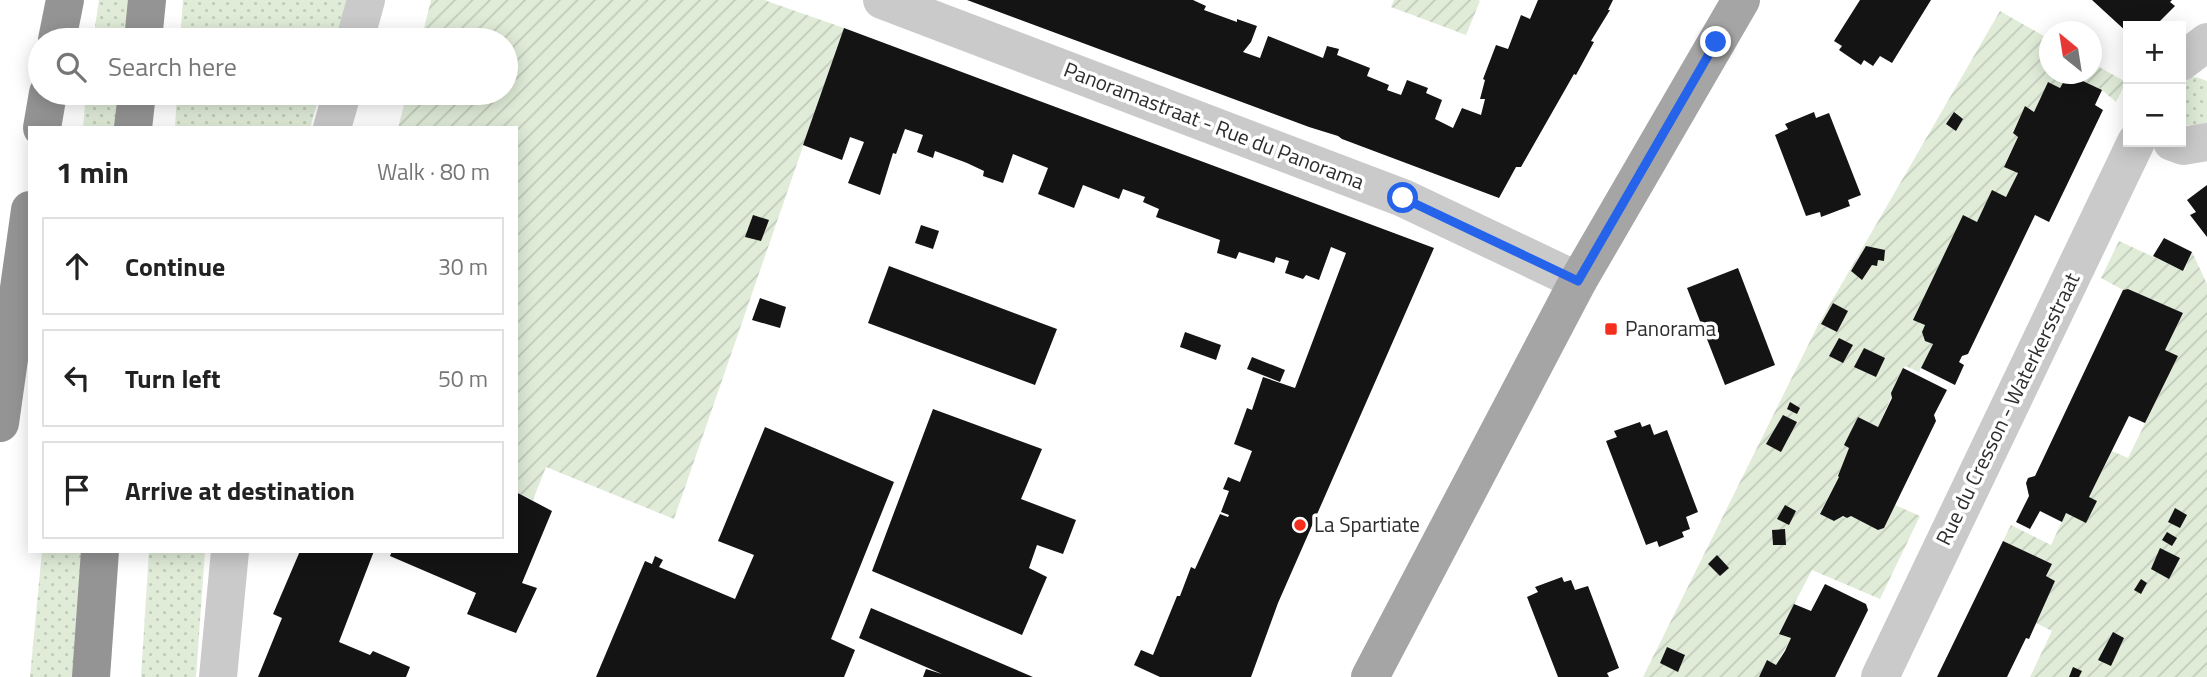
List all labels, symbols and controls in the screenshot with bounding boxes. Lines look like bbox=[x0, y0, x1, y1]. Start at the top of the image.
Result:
north arrow bbox=[2039, 21, 2102, 84]
map controls bbox=[2123, 21, 2186, 147]
button: + bbox=[2123, 21, 2186, 84]
route end bbox=[1700, 26, 1731, 57]
search box bbox=[28, 28, 518, 105]
text: Search here bbox=[108, 47, 237, 86]
icon: search bbox=[52, 48, 90, 86]
street label: Panoramastraat - Rue du Panorama bbox=[1059, 53, 1370, 197]
button: − bbox=[2123, 84, 2186, 147]
text: 1 min bbox=[56, 149, 129, 195]
text: Walk · 80 m bbox=[377, 154, 490, 189]
route start bbox=[1387, 182, 1418, 213]
icon: ahead bbox=[58, 247, 96, 285]
text: Continue bbox=[125, 247, 225, 286]
text: 30 m bbox=[438, 249, 488, 284]
street label: Rue du Cresson - Waterkersstraat bbox=[1927, 266, 2087, 550]
place label: Panorama bbox=[1625, 312, 1717, 344]
marker: Panorama bbox=[1603, 321, 1619, 337]
icon: left bbox=[58, 359, 96, 397]
text: Turn left bbox=[125, 359, 220, 398]
text: 50 m bbox=[438, 361, 488, 396]
icon: arrive bbox=[58, 471, 96, 509]
text: Arrive at destination bbox=[125, 471, 355, 510]
place label: La Spartiate bbox=[1314, 508, 1420, 540]
marker: La Spartiate bbox=[1292, 517, 1308, 533]

